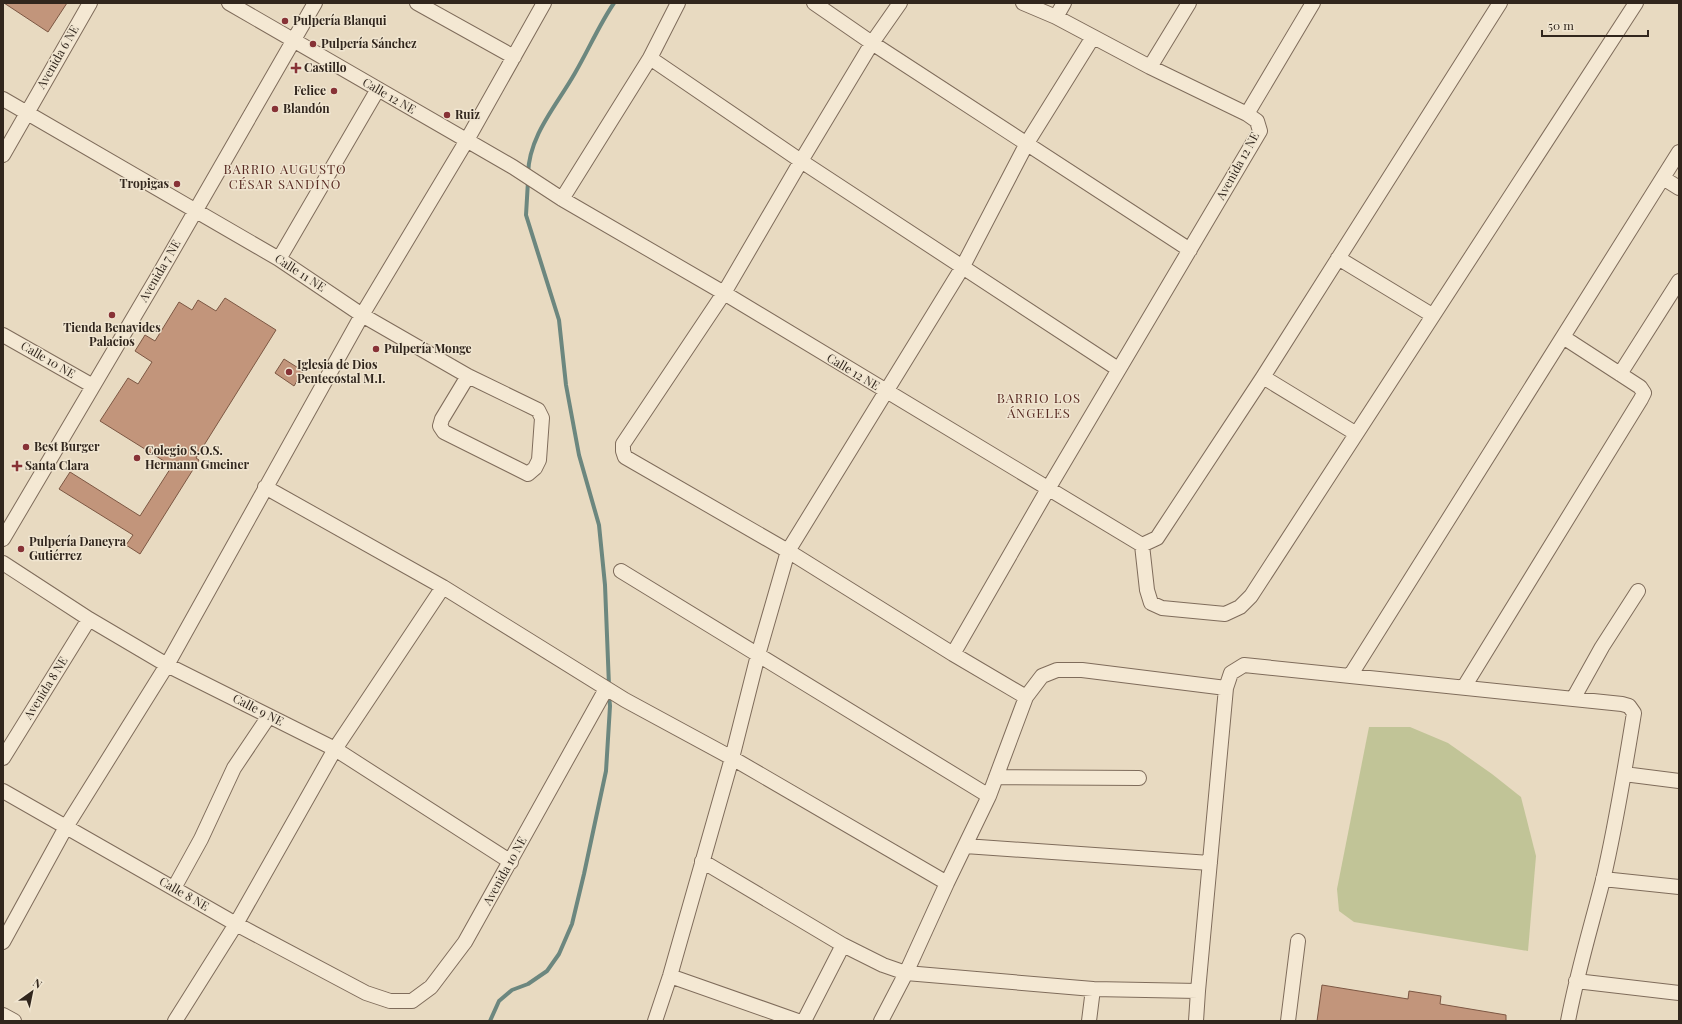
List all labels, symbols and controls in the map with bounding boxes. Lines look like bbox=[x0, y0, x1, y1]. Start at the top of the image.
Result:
place label: Pulpería Blanqui bbox=[293, 12, 387, 28]
scale bar bbox=[1542, 12, 1648, 38]
marker: Pulpería Blanqui bbox=[280, 16, 290, 26]
text: 50 m bbox=[1548, 17, 1574, 33]
street label: Avenida 6 NE bbox=[32, 22, 82, 92]
place label: Pulpería Sánchez bbox=[321, 35, 417, 51]
marker: Pulpería Sánchez bbox=[308, 39, 318, 49]
place label: Castillo bbox=[304, 59, 347, 75]
marker: Castillo bbox=[291, 63, 301, 73]
street label: Calle 12 NE bbox=[360, 73, 419, 117]
place label: Felice bbox=[294, 82, 326, 98]
marker: Felice bbox=[329, 86, 339, 96]
place label: Blandón bbox=[283, 100, 330, 116]
marker: Blandón bbox=[270, 104, 280, 114]
place label: Ruiz bbox=[455, 106, 480, 122]
marker: Ruiz bbox=[442, 110, 452, 120]
street label: Avenida 12 NE bbox=[1212, 129, 1262, 203]
district label: BARRIO AUGUSTO CÉSAR SANDINO bbox=[223, 160, 347, 192]
place label: Tropigas bbox=[120, 175, 169, 191]
marker: Tropigas bbox=[172, 179, 182, 189]
street label: Avenida 7 NE bbox=[134, 236, 183, 305]
street label: Calle 11 NE bbox=[272, 250, 329, 295]
marker: Tienda Benavides Palacios bbox=[107, 310, 117, 320]
place label: Tienda Benavides Palacios bbox=[63, 319, 161, 349]
street label: Calle 10 NE bbox=[18, 337, 79, 381]
place label: Pulpería Monge bbox=[384, 340, 472, 356]
marker: Pulpería Monge bbox=[371, 344, 381, 354]
street label: Calle 12 NE bbox=[824, 349, 883, 393]
place label: Iglesia de Dios Pentecostal M.I. bbox=[297, 356, 385, 386]
marker: Iglesia de Dios Pentecostal M.I. bbox=[284, 367, 294, 377]
district label: BARRIO LOS ÁNGELES bbox=[997, 389, 1081, 421]
place label: Best Burger bbox=[34, 438, 100, 454]
marker: Best Burger bbox=[21, 442, 31, 452]
place label: Colegio S.O.S. Hermann Gmeiner bbox=[145, 442, 249, 472]
marker: Colegio S.O.S. Hermann Gmeiner bbox=[132, 453, 142, 463]
place label: Santa Clara bbox=[25, 457, 90, 473]
marker: Santa Clara bbox=[12, 461, 22, 471]
place label: Pulpería Daneyra Gutiérrez bbox=[29, 533, 127, 563]
marker: Pulpería Daneyra Gutiérrez bbox=[16, 544, 26, 554]
street label: Avenida 8 NE bbox=[19, 653, 71, 723]
street label: Calle 9 NE bbox=[230, 690, 287, 729]
street label: Avenida 10 NE bbox=[478, 833, 530, 909]
street label: Calle 8 NE bbox=[157, 872, 212, 914]
north arrow bbox=[12, 972, 52, 1012]
text: N bbox=[30, 975, 45, 992]

